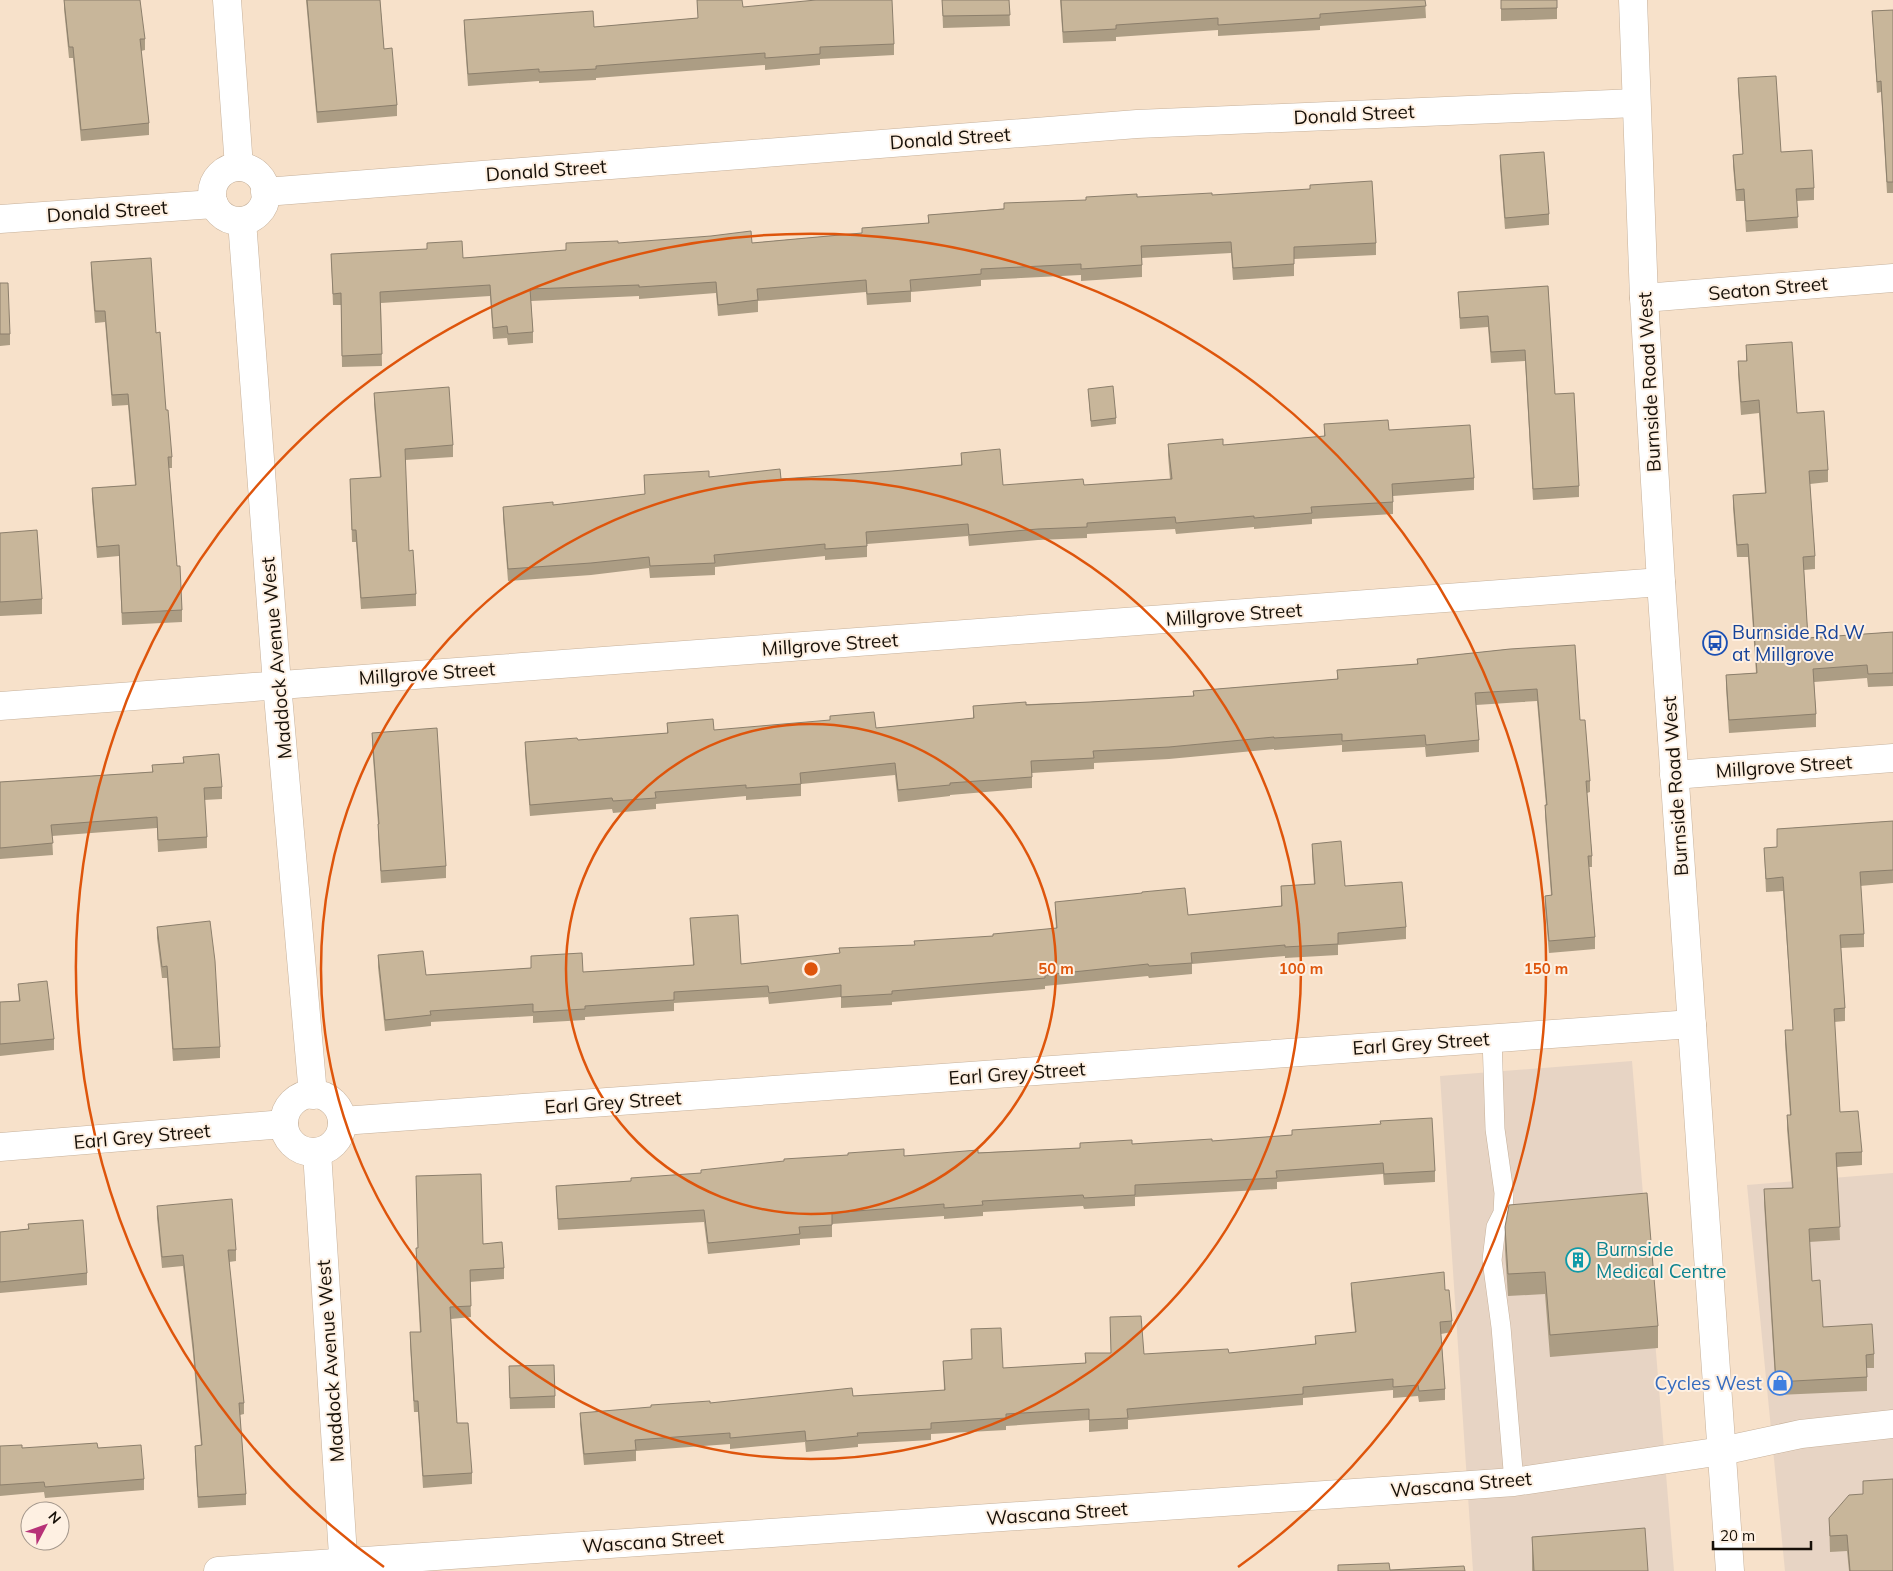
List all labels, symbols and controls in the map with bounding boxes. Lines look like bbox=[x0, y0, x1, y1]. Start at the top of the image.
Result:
street label: Donald Street bbox=[1293, 99, 1415, 129]
street label: Donald Street bbox=[889, 122, 1012, 154]
street label: Donald Street bbox=[485, 154, 608, 186]
street label: Donald Street bbox=[46, 195, 169, 227]
street label: Seaton Street bbox=[1707, 271, 1829, 305]
street label: Burnside Road West bbox=[1632, 291, 1666, 473]
street label: Maddock Avenue West bbox=[255, 556, 297, 760]
street label: Millgrove Street bbox=[1165, 597, 1303, 631]
place label: Burnside Rd W at Millgrove bbox=[1732, 620, 1865, 666]
street label: Millgrove Street bbox=[761, 627, 899, 661]
bus stop icon: Burnside Rd W at Millgrove bbox=[1702, 630, 1728, 656]
street label: Millgrove Street bbox=[358, 656, 496, 690]
street label: Burnside Road West bbox=[1657, 695, 1693, 877]
street label: Millgrove Street bbox=[1715, 749, 1853, 783]
text: 50 m bbox=[1038, 959, 1074, 978]
text: 100 m bbox=[1279, 959, 1323, 978]
text: 150 m bbox=[1524, 959, 1568, 978]
centre of rings bbox=[802, 960, 820, 978]
street label: Earl Grey Street bbox=[1352, 1026, 1491, 1060]
street label: Earl Grey Street bbox=[948, 1056, 1087, 1090]
street label: Earl Grey Street bbox=[544, 1085, 683, 1119]
street label: Earl Grey Street bbox=[73, 1118, 212, 1154]
place label: Burnside Medical Centre bbox=[1596, 1237, 1726, 1283]
building icon: Burnside Medical Centre bbox=[1565, 1247, 1591, 1273]
street label: Maddock Avenue West bbox=[311, 1259, 349, 1463]
shop icon: Cycles West bbox=[1767, 1370, 1793, 1396]
place label: Cycles West bbox=[1655, 1371, 1762, 1395]
street label: Wascana Street bbox=[1389, 1466, 1533, 1502]
street label: Wascana Street bbox=[986, 1496, 1129, 1530]
north arrow bbox=[20, 1501, 70, 1551]
text: N bbox=[45, 1508, 65, 1527]
scale bar bbox=[1713, 1518, 1810, 1550]
street label: Wascana Street bbox=[582, 1524, 725, 1558]
text: 20 m bbox=[1720, 1526, 1755, 1545]

